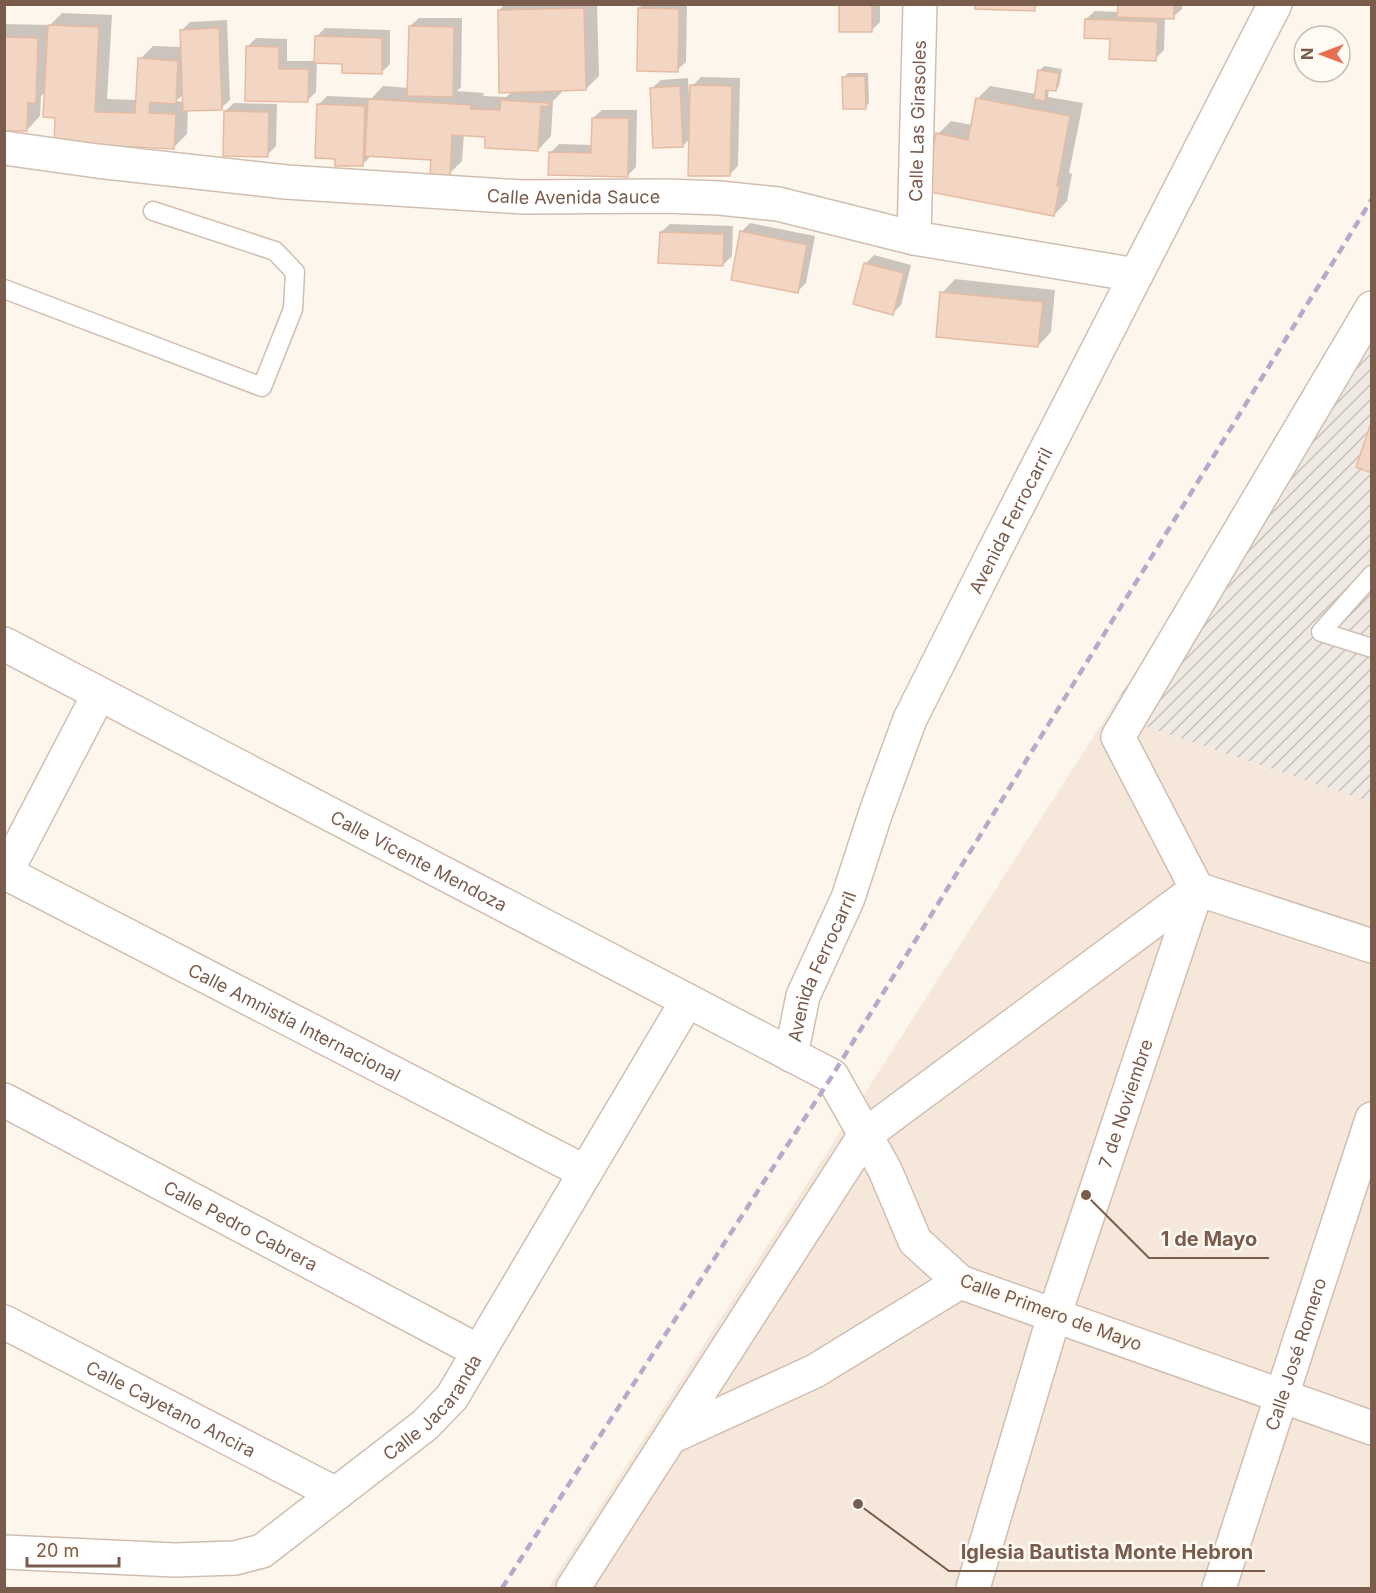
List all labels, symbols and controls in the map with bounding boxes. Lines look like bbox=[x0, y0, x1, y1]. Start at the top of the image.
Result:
north arrow bbox=[1292, 24, 1352, 84]
street label: Calle Las Girasoles bbox=[904, 40, 930, 202]
text: N bbox=[1297, 48, 1317, 60]
street label: Calle Avenida Sauce bbox=[486, 184, 660, 208]
street label: Avenida Ferrocarril bbox=[964, 444, 1056, 597]
street label: Calle Vicente Mendoza bbox=[327, 806, 511, 915]
street label: Avenida Ferrocarril bbox=[783, 889, 860, 1044]
street label: Calle Amnistía Internacional bbox=[185, 959, 404, 1085]
street label: 7 de Noviembre bbox=[1094, 1036, 1157, 1171]
street label: Calle Pedro Cabrera bbox=[160, 1176, 321, 1275]
callout: 1 de Mayo bbox=[1149, 1220, 1269, 1258]
text: 1 de Mayo bbox=[1161, 1227, 1257, 1251]
street label: Calle Primero de Mayo bbox=[957, 1269, 1145, 1355]
street label: Calle José Romero bbox=[1261, 1275, 1330, 1433]
street label: Calle Jacaranda bbox=[378, 1351, 485, 1464]
street label: Calle Cayetano Ancira bbox=[83, 1356, 259, 1461]
scale bar bbox=[27, 1530, 118, 1568]
callout: Iglesia Bautista Monte Hebron bbox=[949, 1533, 1265, 1571]
text: 20 m bbox=[36, 1540, 79, 1561]
text: Iglesia Bautista Monte Hebron bbox=[961, 1540, 1253, 1564]

